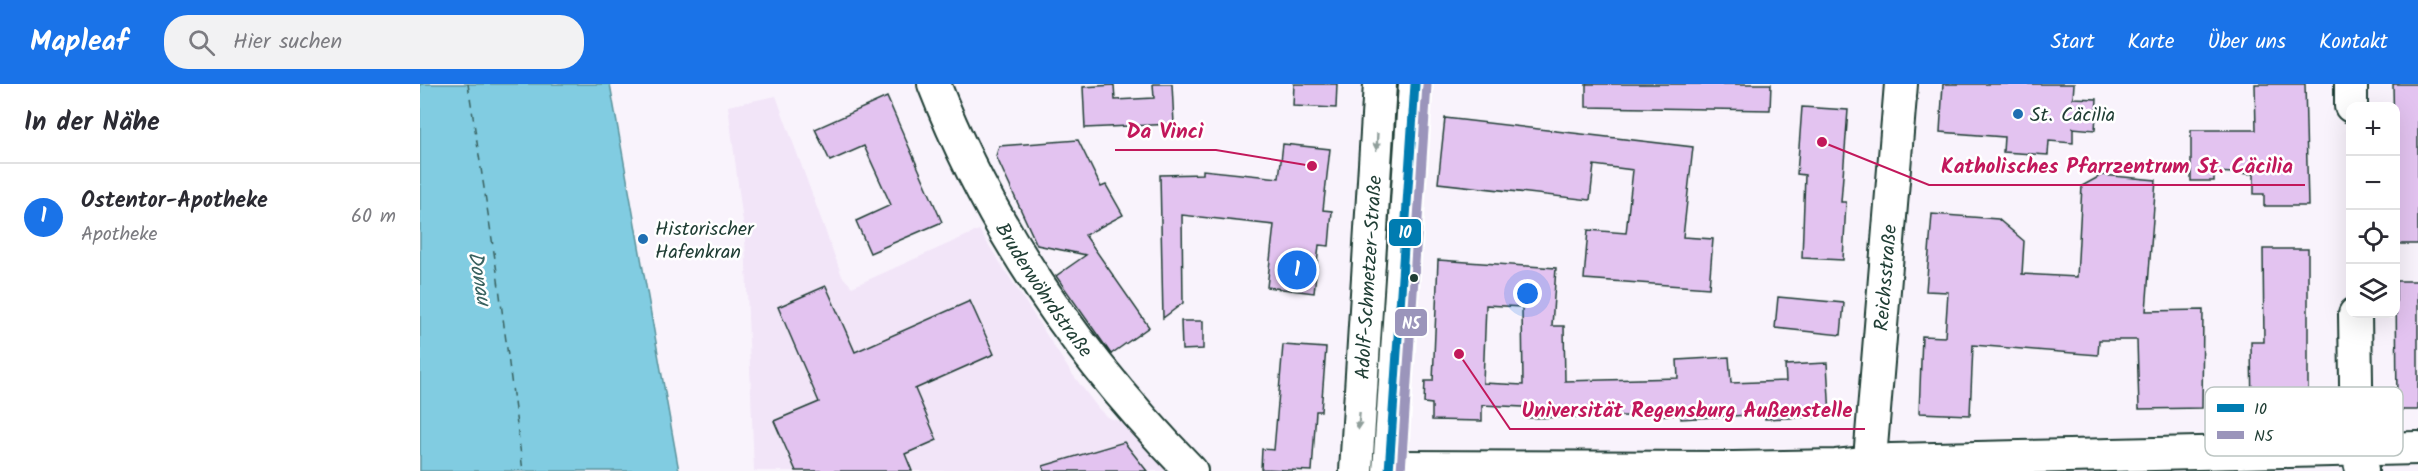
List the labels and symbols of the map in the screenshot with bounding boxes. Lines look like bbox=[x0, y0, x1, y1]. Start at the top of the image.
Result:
place label: St. Cäcilia bbox=[2030, 100, 2115, 132]
marker: St. Cäcilia bbox=[2011, 107, 2025, 121]
callout: Da Vinci bbox=[1115, 111, 1216, 150]
text: Da Vinci bbox=[1127, 116, 1204, 149]
one-way arrow bbox=[1372, 133, 1381, 152]
callout: Katholisches Pfarrzentrum St. Cäcilia bbox=[1929, 146, 2305, 185]
text: Katholisches Pfarrzentrum St. Cäcilia bbox=[1941, 151, 2293, 184]
street label: Adolf-Schmetzer-Straße bbox=[1348, 174, 1392, 381]
place label: Historischer Hafenkran bbox=[655, 214, 755, 269]
street label: Bruderwöhrdstraße bbox=[985, 217, 1100, 365]
line badge: 10 bbox=[1388, 218, 1422, 247]
text: 10 bbox=[1398, 221, 1412, 246]
street label: Reichsstraße bbox=[1867, 223, 1907, 332]
marker: Historischer Hafenkran bbox=[636, 232, 650, 246]
pin: 1 bbox=[1278, 248, 1316, 292]
water label: Donau bbox=[458, 249, 500, 311]
unlabelled marker bbox=[1408, 272, 1420, 284]
your location bbox=[1513, 279, 1542, 308]
line badge: N5 bbox=[1394, 308, 1428, 337]
text: N5 bbox=[1402, 312, 1422, 337]
legend bbox=[2205, 387, 2403, 456]
callout: Universität Regensburg Außenstelle bbox=[1510, 390, 1865, 429]
text: Universität Regensburg Außenstelle bbox=[1522, 395, 1852, 428]
text: 10 bbox=[2254, 397, 2267, 422]
one-way arrow bbox=[1354, 411, 1363, 430]
text: N5 bbox=[2254, 424, 2275, 449]

